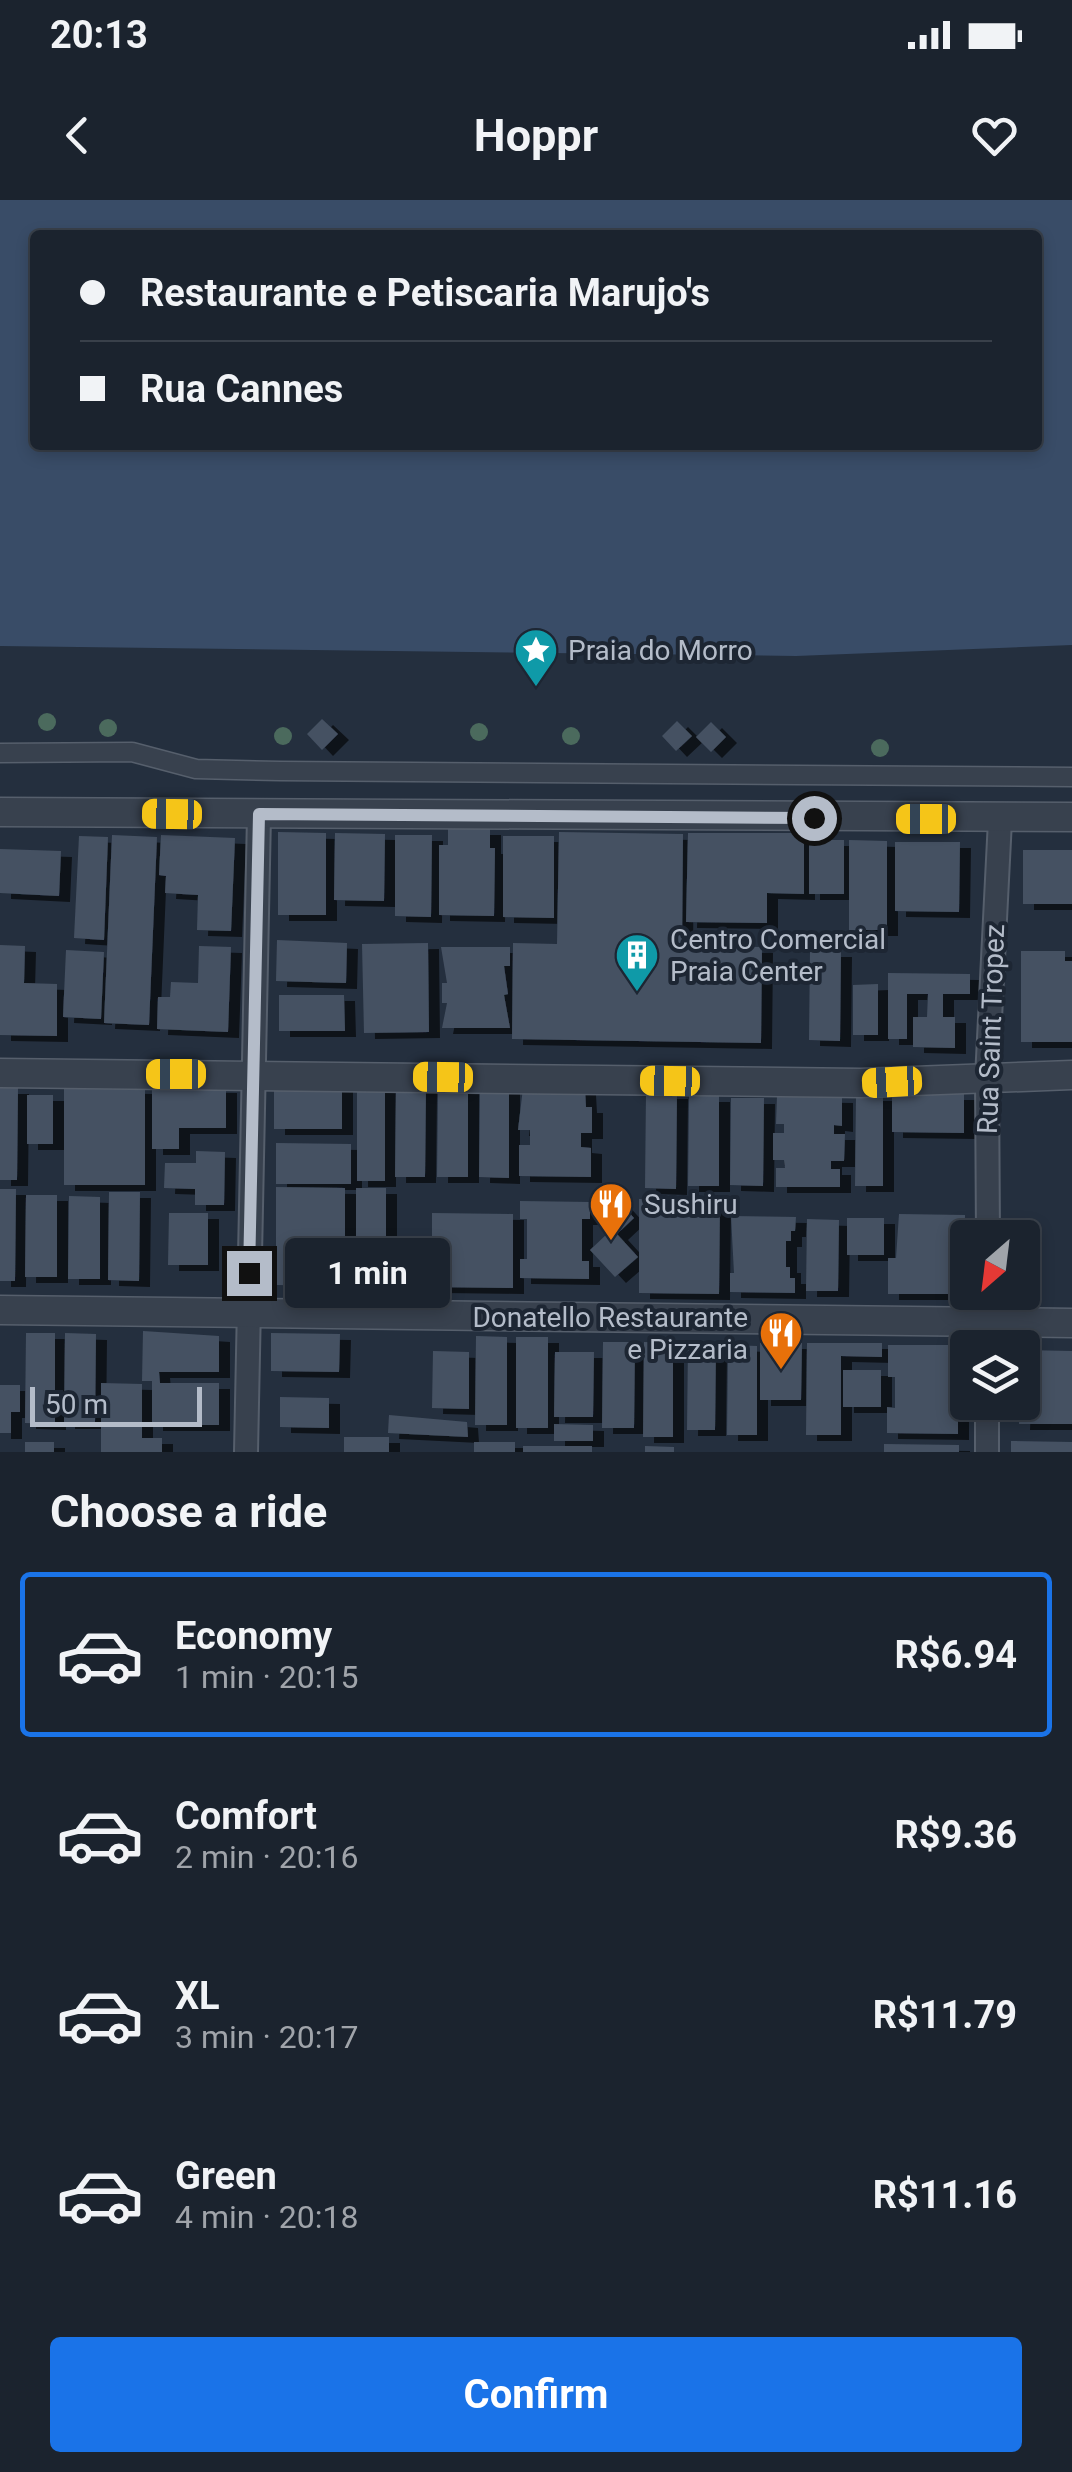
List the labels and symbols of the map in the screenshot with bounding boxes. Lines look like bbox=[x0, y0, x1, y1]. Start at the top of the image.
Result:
place icon: Praia do Morro bbox=[513, 627, 559, 688]
place label: Praia do Morro bbox=[568, 634, 753, 667]
route start bbox=[792, 796, 837, 841]
car bbox=[142, 798, 202, 830]
car bbox=[896, 804, 956, 834]
place label: Centro Comercial Praia Center bbox=[670, 923, 886, 988]
street label: Rua Saint Tropez bbox=[971, 924, 1011, 1134]
building icon: Centro Comercial Praia Center bbox=[614, 932, 660, 993]
car bbox=[146, 1059, 206, 1089]
car bbox=[413, 1061, 473, 1093]
car bbox=[640, 1065, 700, 1097]
car bbox=[861, 1065, 923, 1099]
restaurant icon: Sushiru bbox=[588, 1181, 634, 1242]
place label: Sushiru bbox=[644, 1188, 738, 1221]
north arrow bbox=[950, 1220, 1040, 1310]
callout: 1 min bbox=[284, 1238, 449, 1308]
route end bbox=[227, 1251, 272, 1296]
place label: Donatello Restaurante e Pizzaria bbox=[472, 1301, 748, 1366]
restaurant icon: Donatello Restaurante e Pizzaria bbox=[758, 1310, 804, 1371]
scale bar bbox=[30, 1382, 202, 1426]

